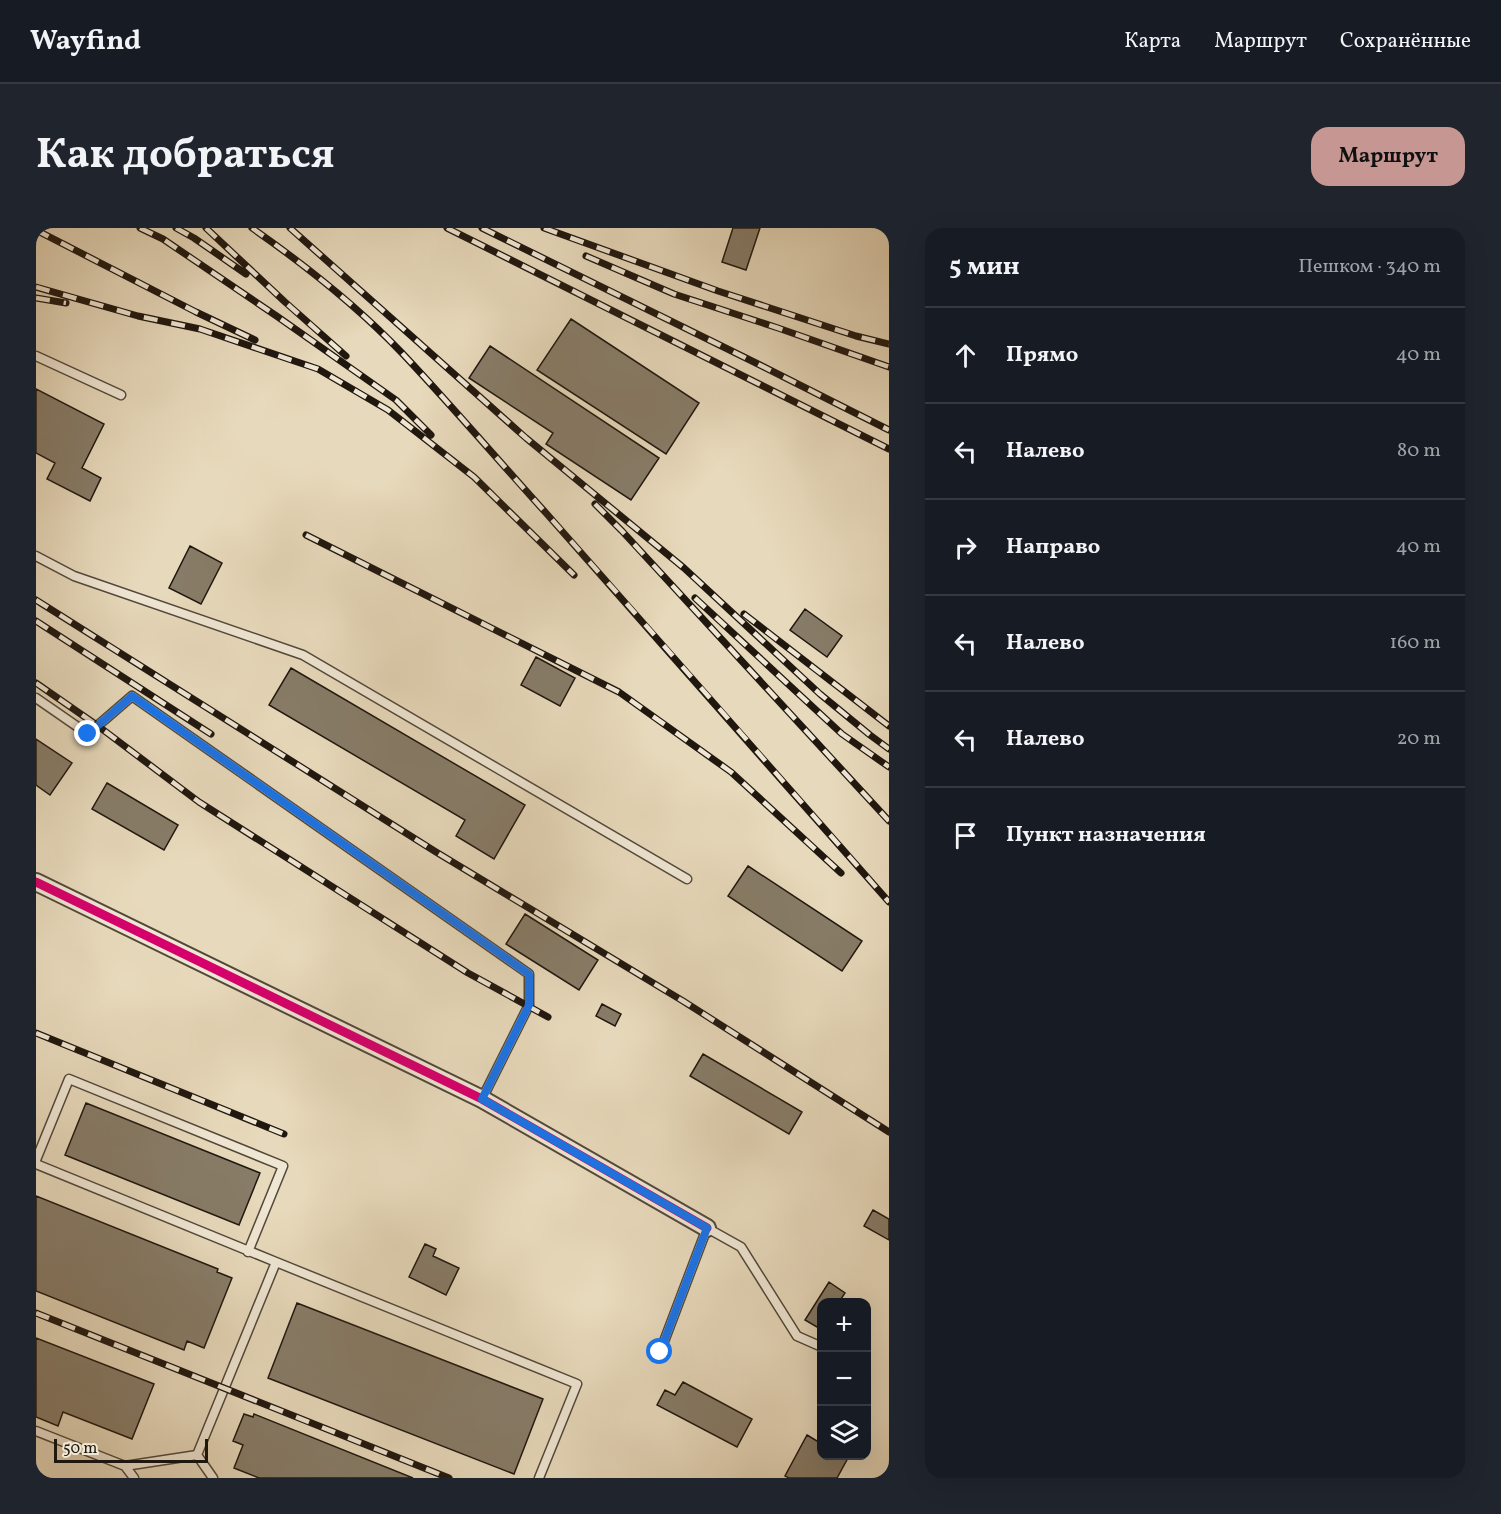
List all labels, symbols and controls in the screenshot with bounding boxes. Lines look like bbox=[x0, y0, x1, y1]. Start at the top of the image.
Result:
text: Wayfind bbox=[30, 22, 141, 61]
text: Карта bbox=[1124, 27, 1181, 56]
text: Маршрут bbox=[1214, 27, 1307, 56]
text: Сохранённые bbox=[1340, 27, 1471, 56]
text: Как добраться bbox=[36, 127, 335, 186]
button: Маршрут bbox=[1311, 127, 1465, 186]
text: 5 мин bbox=[949, 249, 1020, 285]
text: Пешком · 340 m bbox=[1298, 253, 1441, 281]
icon: ahead bbox=[949, 339, 982, 372]
text: Прямо bbox=[1006, 340, 1078, 371]
text: 40 m bbox=[1396, 341, 1441, 369]
icon: left bbox=[949, 435, 982, 468]
text: Налево bbox=[1006, 436, 1085, 467]
text: 80 m bbox=[1397, 437, 1441, 465]
icon: right bbox=[949, 531, 982, 564]
text: Направо bbox=[1006, 532, 1100, 563]
text: 40 m bbox=[1396, 533, 1441, 561]
icon: left bbox=[949, 627, 982, 660]
text: Налево bbox=[1006, 628, 1085, 659]
text: 160 m bbox=[1389, 629, 1441, 657]
route end bbox=[74, 720, 100, 746]
icon: left bbox=[949, 723, 982, 756]
text: Налево bbox=[1006, 724, 1085, 755]
text: 20 m bbox=[1397, 725, 1441, 753]
icon: arrive bbox=[949, 819, 982, 852]
text: Пункт назначения bbox=[1006, 820, 1206, 851]
map controls bbox=[817, 1298, 871, 1460]
button: + bbox=[817, 1298, 871, 1352]
route start bbox=[646, 1338, 672, 1364]
button: − bbox=[817, 1352, 871, 1406]
button: layers bbox=[817, 1406, 871, 1460]
scale bar bbox=[54, 1436, 208, 1464]
text: 50 m bbox=[63, 1438, 97, 1460]

